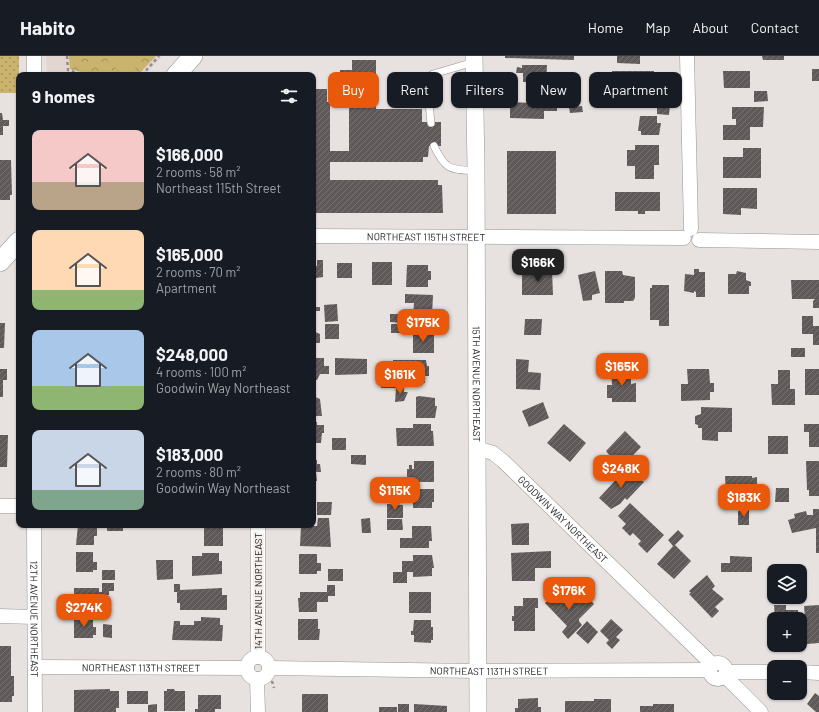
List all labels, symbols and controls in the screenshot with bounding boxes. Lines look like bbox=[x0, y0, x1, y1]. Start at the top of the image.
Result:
text: Habito bbox=[20, 16, 75, 39]
text: Home bbox=[588, 19, 624, 36]
text: Map bbox=[646, 19, 670, 36]
text: About bbox=[692, 19, 729, 36]
text: Contact bbox=[751, 19, 799, 36]
chip: Buy bbox=[328, 72, 379, 108]
chip: Rent bbox=[387, 72, 443, 108]
chip: Filters bbox=[451, 72, 518, 108]
chip: New bbox=[526, 72, 581, 108]
chip: Apartment bbox=[589, 72, 682, 108]
icon: filters bbox=[278, 85, 300, 107]
text: 9 homes bbox=[32, 86, 95, 106]
text: $166,000 bbox=[156, 144, 223, 164]
icon: home bbox=[64, 146, 112, 194]
text: 2 rooms · 58 m² bbox=[156, 164, 240, 180]
text: Northeast 115th Street bbox=[156, 180, 281, 196]
street label: NORTHEAST 115TH STREET bbox=[367, 230, 485, 243]
text: $165,000 bbox=[156, 244, 223, 264]
icon: home bbox=[64, 246, 112, 294]
pin: $166K bbox=[510, 249, 566, 283]
text: $166K bbox=[521, 254, 555, 270]
text: 2 rooms · 70 m² bbox=[156, 264, 240, 280]
text: Apartment bbox=[156, 280, 217, 296]
pin: $175K bbox=[395, 309, 451, 343]
text: $175K bbox=[406, 314, 440, 330]
street label: 15TH AVENUE NORTHEAST bbox=[471, 326, 483, 442]
text: $248,000 bbox=[156, 344, 228, 364]
icon: home bbox=[64, 346, 112, 394]
pin: $165K bbox=[594, 353, 650, 387]
text: $165K bbox=[605, 358, 639, 374]
pin: $161K bbox=[372, 361, 428, 395]
text: 4 rooms · 100 m² bbox=[156, 364, 246, 380]
text: $161K bbox=[384, 366, 416, 382]
text: Goodwin Way Northeast bbox=[156, 380, 290, 396]
text: $183,000 bbox=[156, 444, 223, 464]
icon: home bbox=[64, 446, 112, 494]
pin: $248K bbox=[593, 455, 649, 489]
text: $248K bbox=[602, 460, 640, 476]
text: 2 rooms · 80 m² bbox=[156, 464, 241, 480]
street label: GOODWIN WAY NORTHEAST bbox=[516, 473, 610, 565]
pin: $115K bbox=[367, 477, 423, 511]
text: Goodwin Way Northeast bbox=[156, 480, 290, 496]
text: $115K bbox=[379, 482, 411, 498]
pin: $183K bbox=[716, 484, 772, 518]
text: $183K bbox=[727, 489, 761, 505]
street label: 14TH AVENUE NORTHEAST bbox=[252, 533, 264, 649]
street label: 12TH AVENUE NORTHEAST bbox=[28, 561, 41, 677]
map controls bbox=[767, 564, 807, 700]
button: layers bbox=[767, 564, 807, 604]
pin: $176K bbox=[541, 577, 597, 611]
text: $176K bbox=[552, 582, 586, 598]
pin: $274K bbox=[56, 594, 112, 628]
text: $274K bbox=[65, 599, 103, 615]
button: + bbox=[767, 612, 807, 652]
button: − bbox=[767, 660, 807, 700]
street label: NORTHEAST 113TH STREET bbox=[82, 661, 200, 674]
street label: NORTHEAST 113TH STREET bbox=[430, 664, 548, 677]

